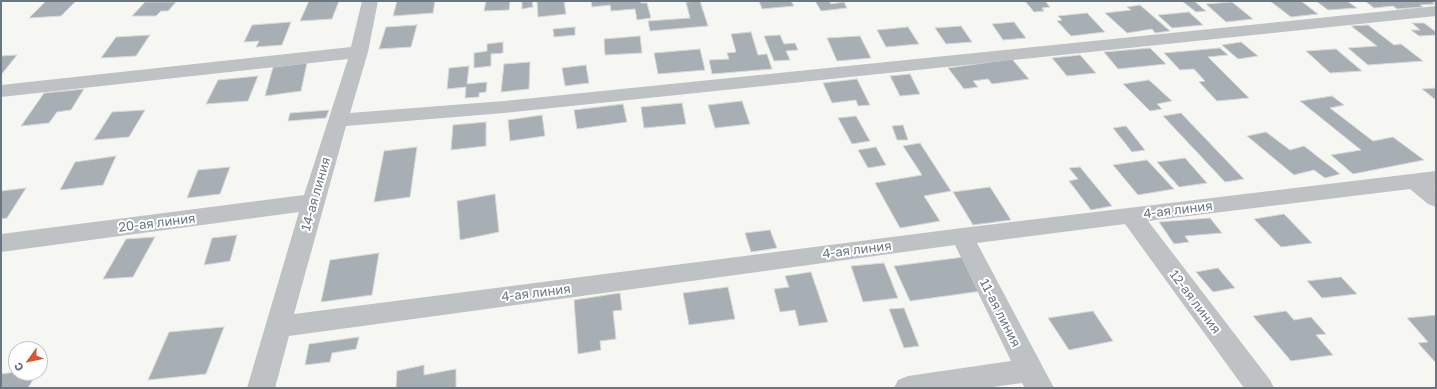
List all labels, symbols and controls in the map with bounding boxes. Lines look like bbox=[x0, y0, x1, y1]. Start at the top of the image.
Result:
street label: 14-ая линия bbox=[298, 155, 334, 233]
street label: 4-ая линия bbox=[1142, 198, 1214, 222]
street label: 20-ая линия bbox=[118, 211, 196, 235]
street label: 4-ая линия bbox=[821, 238, 893, 262]
street label: 12-ая линия bbox=[1166, 267, 1224, 337]
street label: 11-ая линия bbox=[976, 276, 1024, 350]
street label: 4-ая линия bbox=[500, 281, 572, 305]
north arrow bbox=[8, 341, 48, 381]
text: С bbox=[11, 360, 26, 374]

